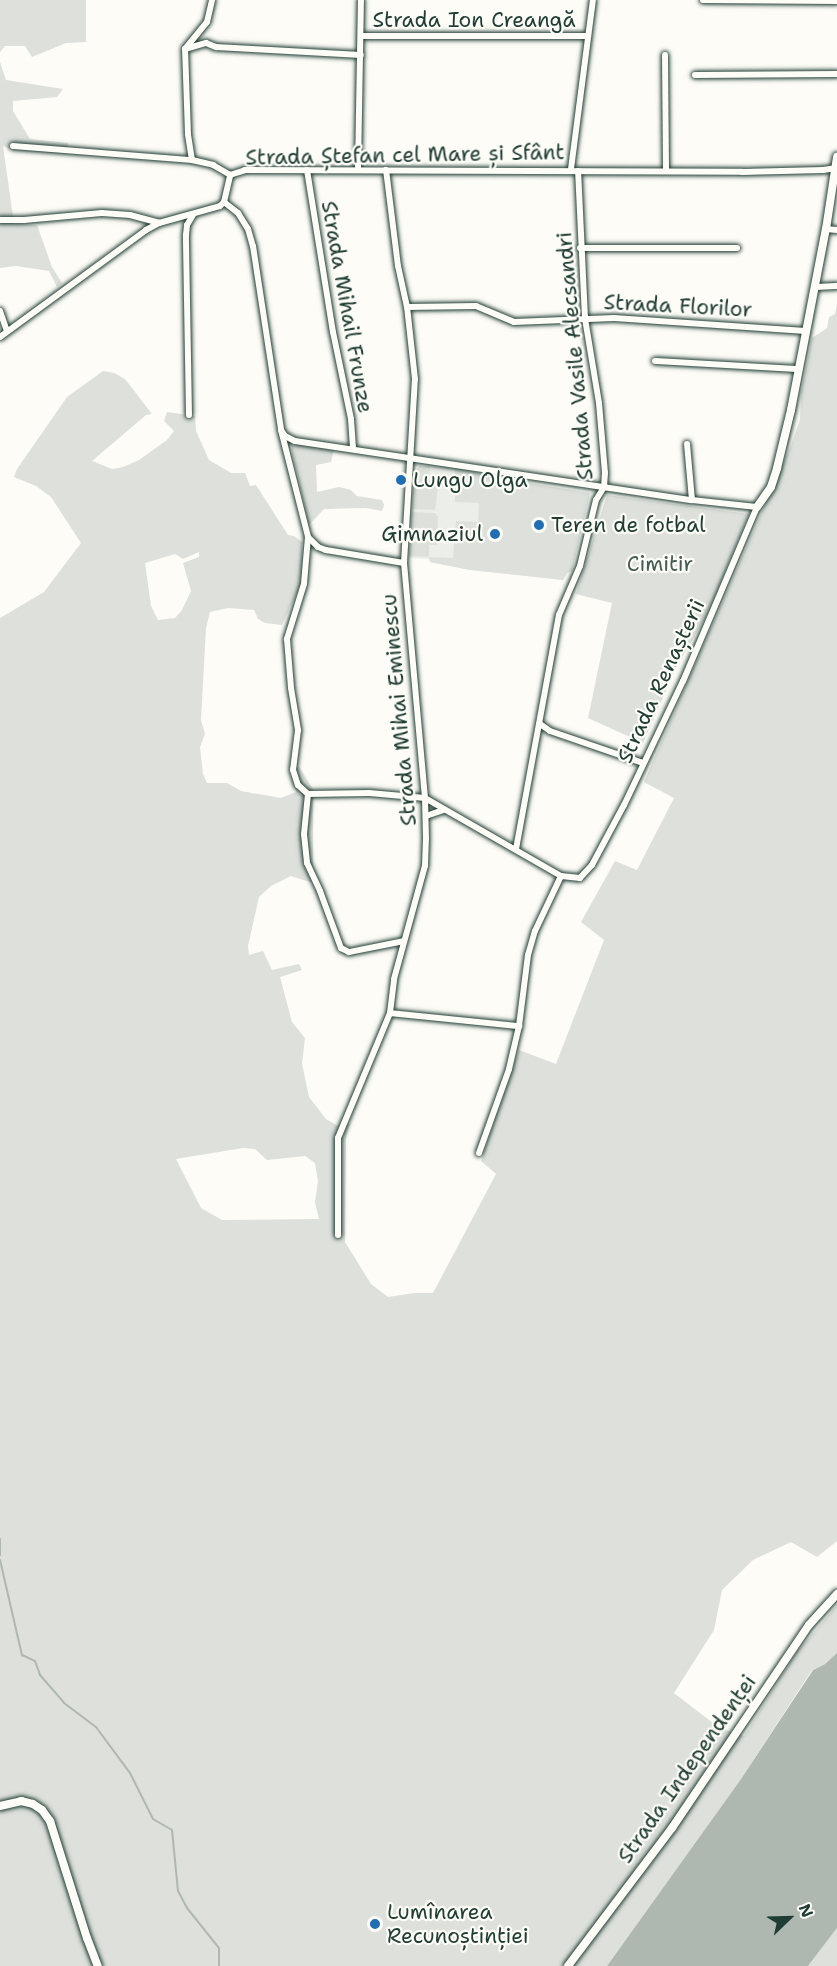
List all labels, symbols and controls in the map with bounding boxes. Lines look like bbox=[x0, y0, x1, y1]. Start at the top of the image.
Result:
street label: Strada Ion Creangă bbox=[373, 7, 575, 33]
street label: Strada Ștefan cel Mare și Sfânt bbox=[245, 140, 565, 170]
street label: Strada Mihail Frunze bbox=[316, 199, 378, 415]
street label: Strada Vasile Alecsandri bbox=[552, 231, 598, 481]
street label: Strada Florilor bbox=[603, 290, 753, 322]
place label: Lungu Olga bbox=[413, 467, 528, 493]
marker: Lungu Olga bbox=[394, 473, 408, 487]
place label: Teren de fotbal bbox=[551, 512, 706, 538]
marker: Teren de fotbal bbox=[532, 518, 546, 532]
place label: Gimnaziul bbox=[381, 521, 483, 547]
marker: Gimnaziul bbox=[488, 527, 502, 541]
park label: Cimitir bbox=[627, 551, 693, 577]
street label: Strada Mihai Eminescu bbox=[376, 593, 422, 827]
street label: Strada Renașterii bbox=[612, 595, 710, 767]
street label: Strada Independenței bbox=[612, 1670, 762, 1868]
north arrow bbox=[759, 1888, 819, 1948]
place label: Lumînarea Recunoștinției bbox=[387, 1899, 529, 1949]
text: N bbox=[794, 1901, 818, 1921]
marker: Lumînarea Recunoștinției bbox=[368, 1917, 382, 1931]

